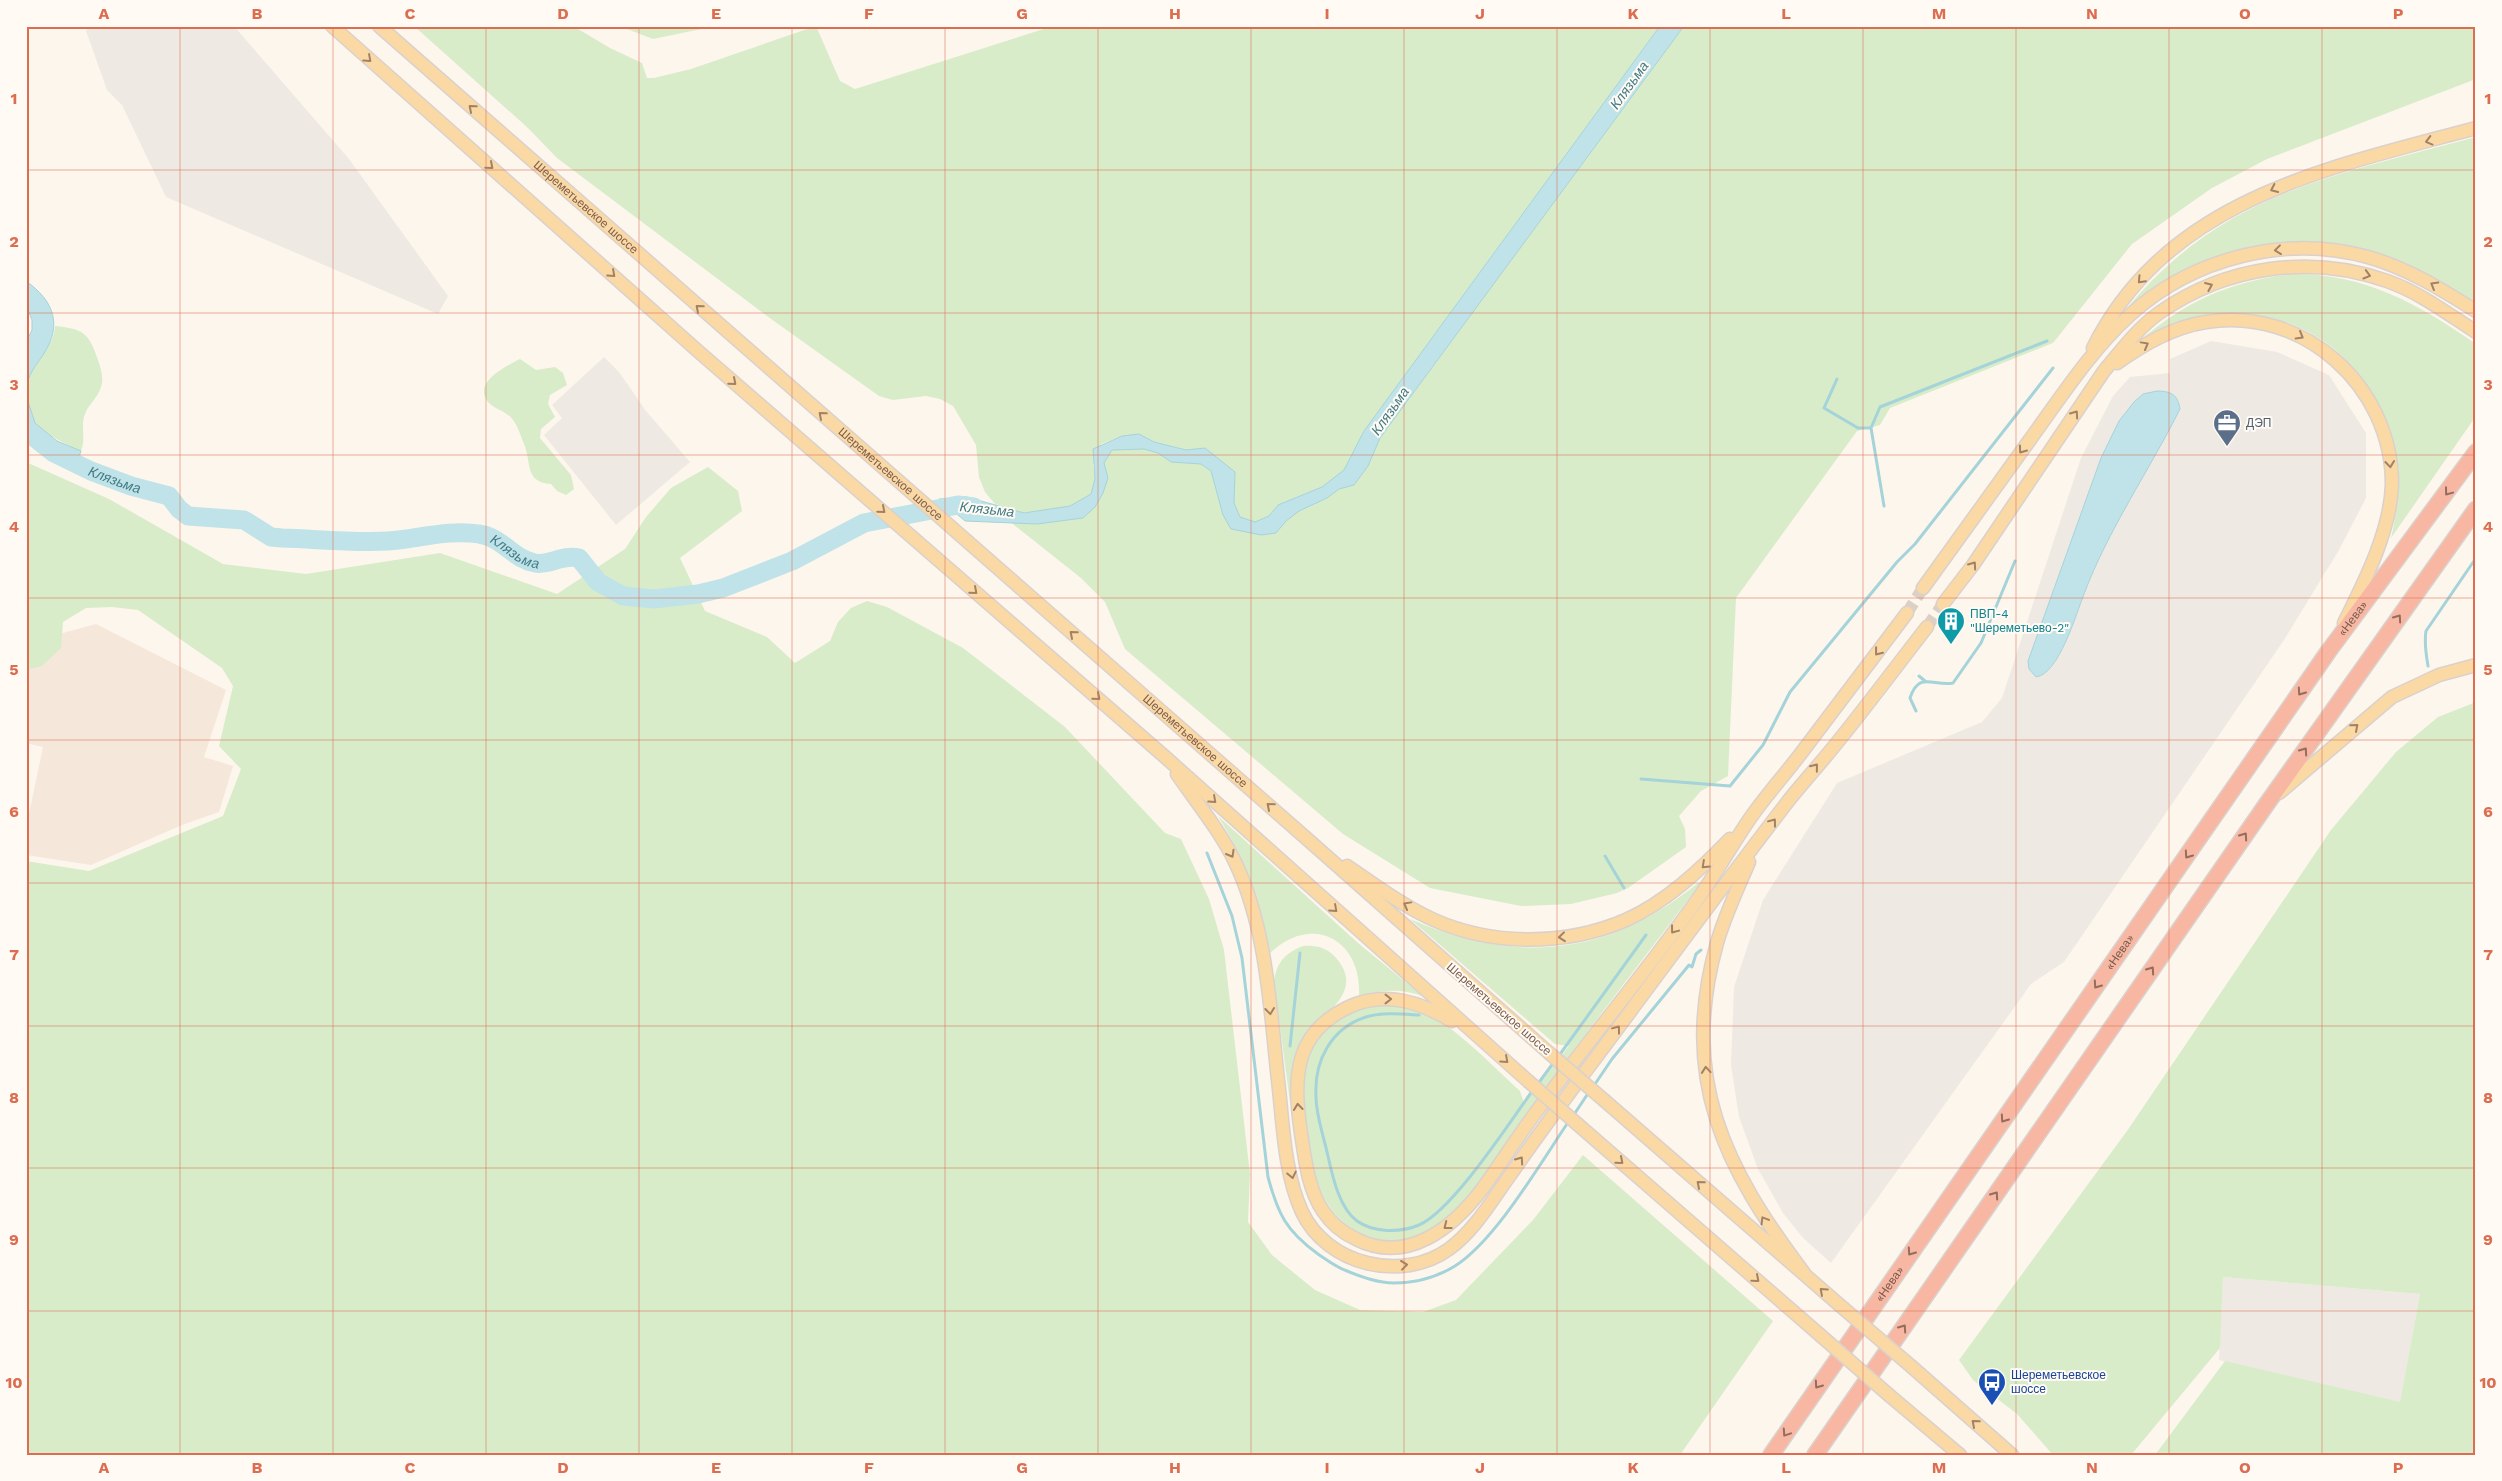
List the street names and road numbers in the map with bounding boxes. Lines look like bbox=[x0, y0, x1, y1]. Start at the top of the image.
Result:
street label: Шереметьевское шоссе bbox=[531, 158, 641, 257]
street label: Шереметьевское шоссе bbox=[835, 425, 946, 524]
street label: «Нева» bbox=[2335, 598, 2370, 639]
street label: Шереметьевское шоссе bbox=[1140, 691, 1250, 791]
street label: «Нева» bbox=[2103, 932, 2137, 973]
street label: Шереметьевское шоссе bbox=[1444, 960, 1554, 1058]
street label: «Нева» bbox=[1872, 1264, 1907, 1305]

